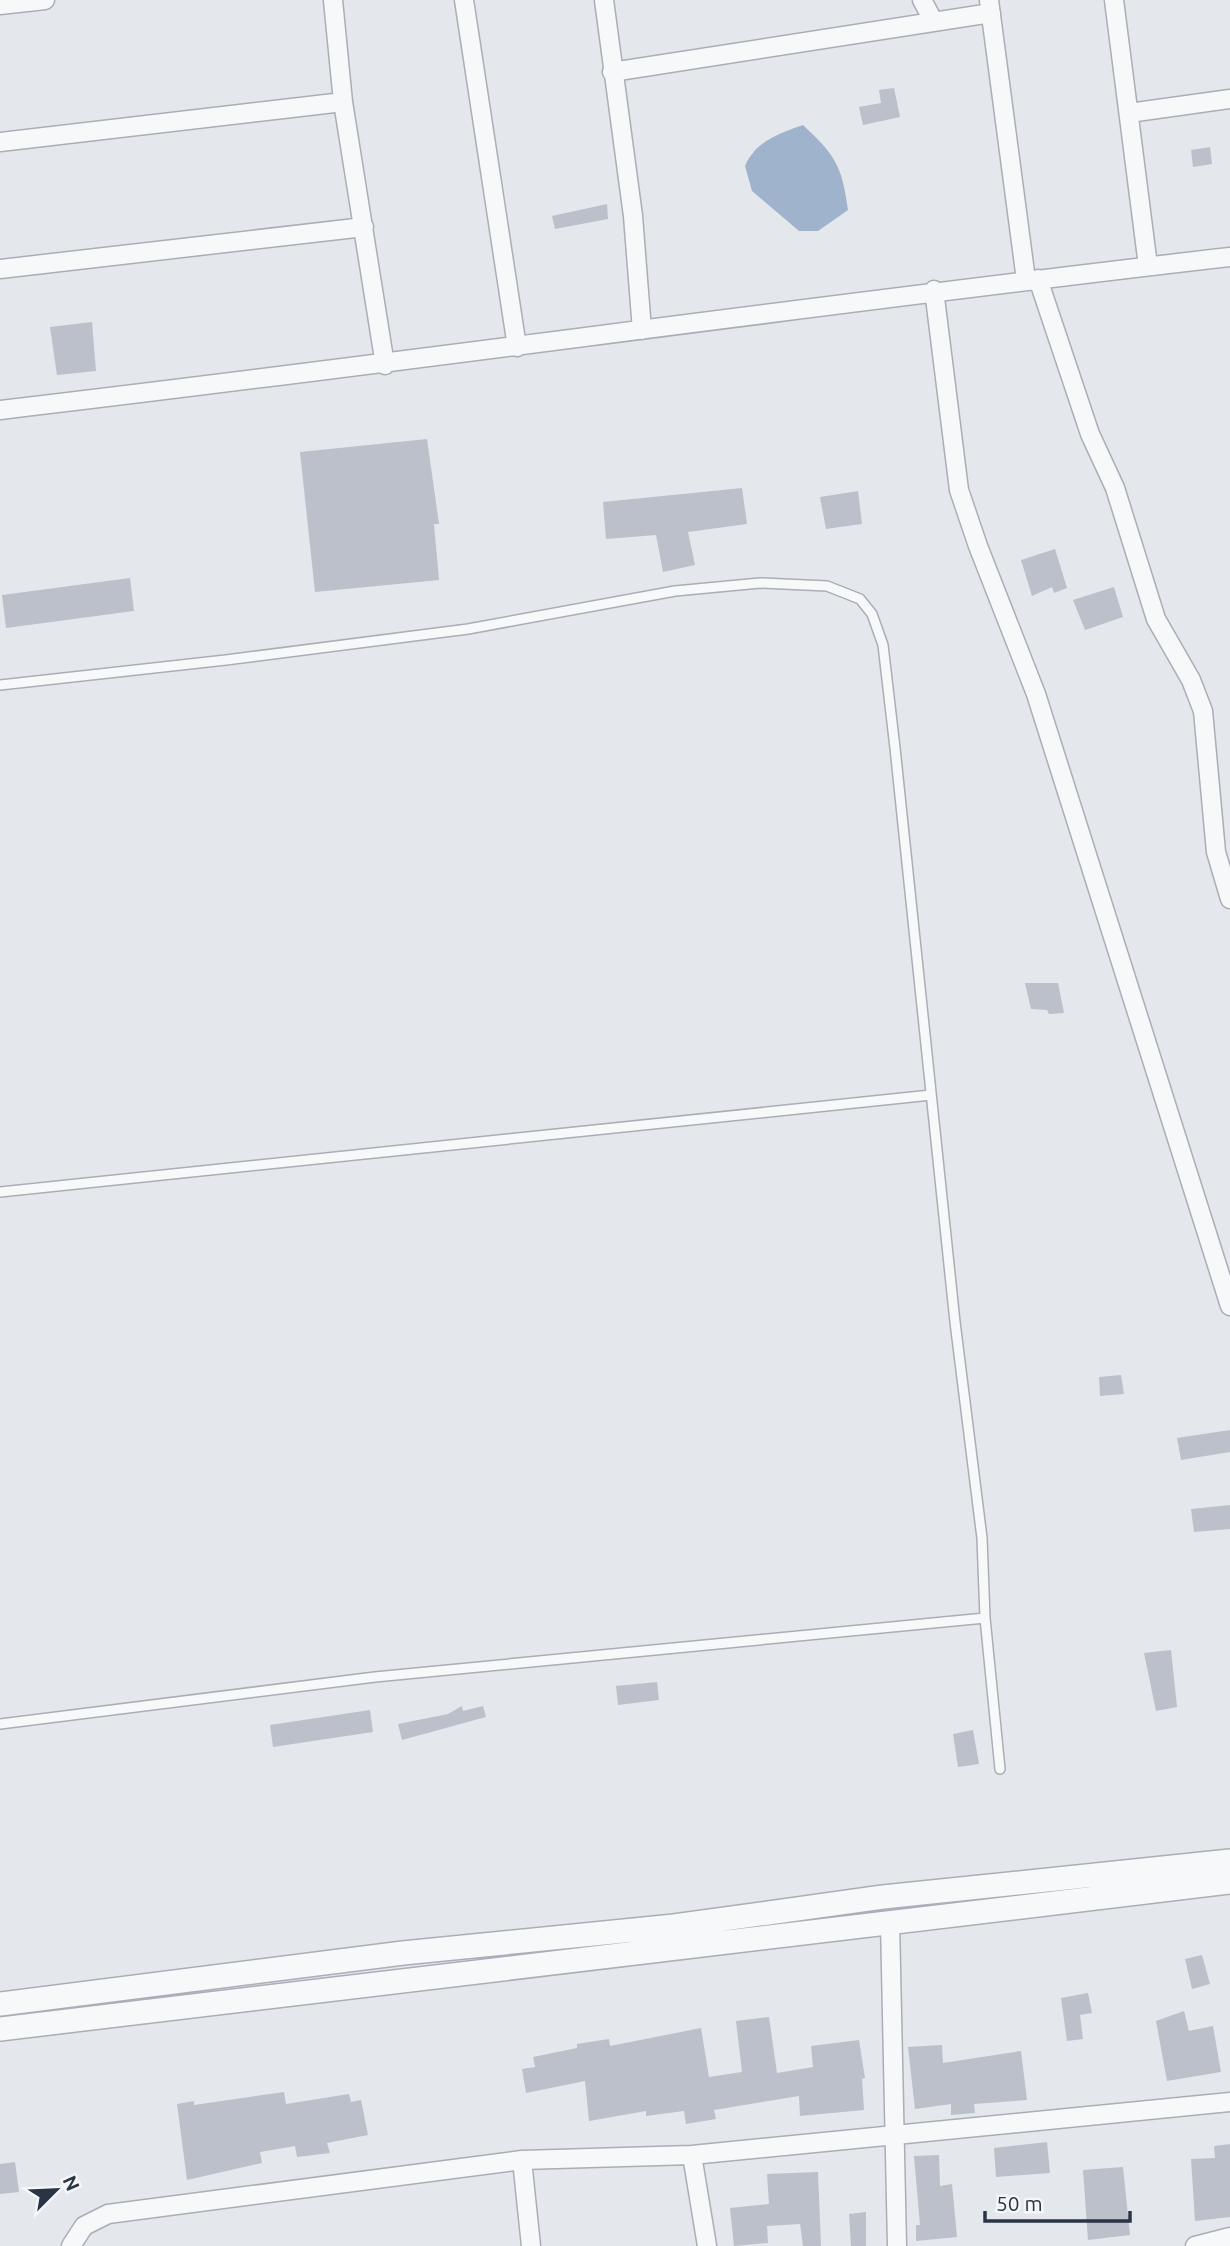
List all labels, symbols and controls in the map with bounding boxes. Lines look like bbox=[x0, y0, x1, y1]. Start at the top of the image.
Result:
north arrow bbox=[21, 2155, 91, 2225]
text: N bbox=[59, 2172, 84, 2194]
scale bar bbox=[985, 2180, 1130, 2224]
text: 50 m bbox=[996, 2191, 1043, 2215]

